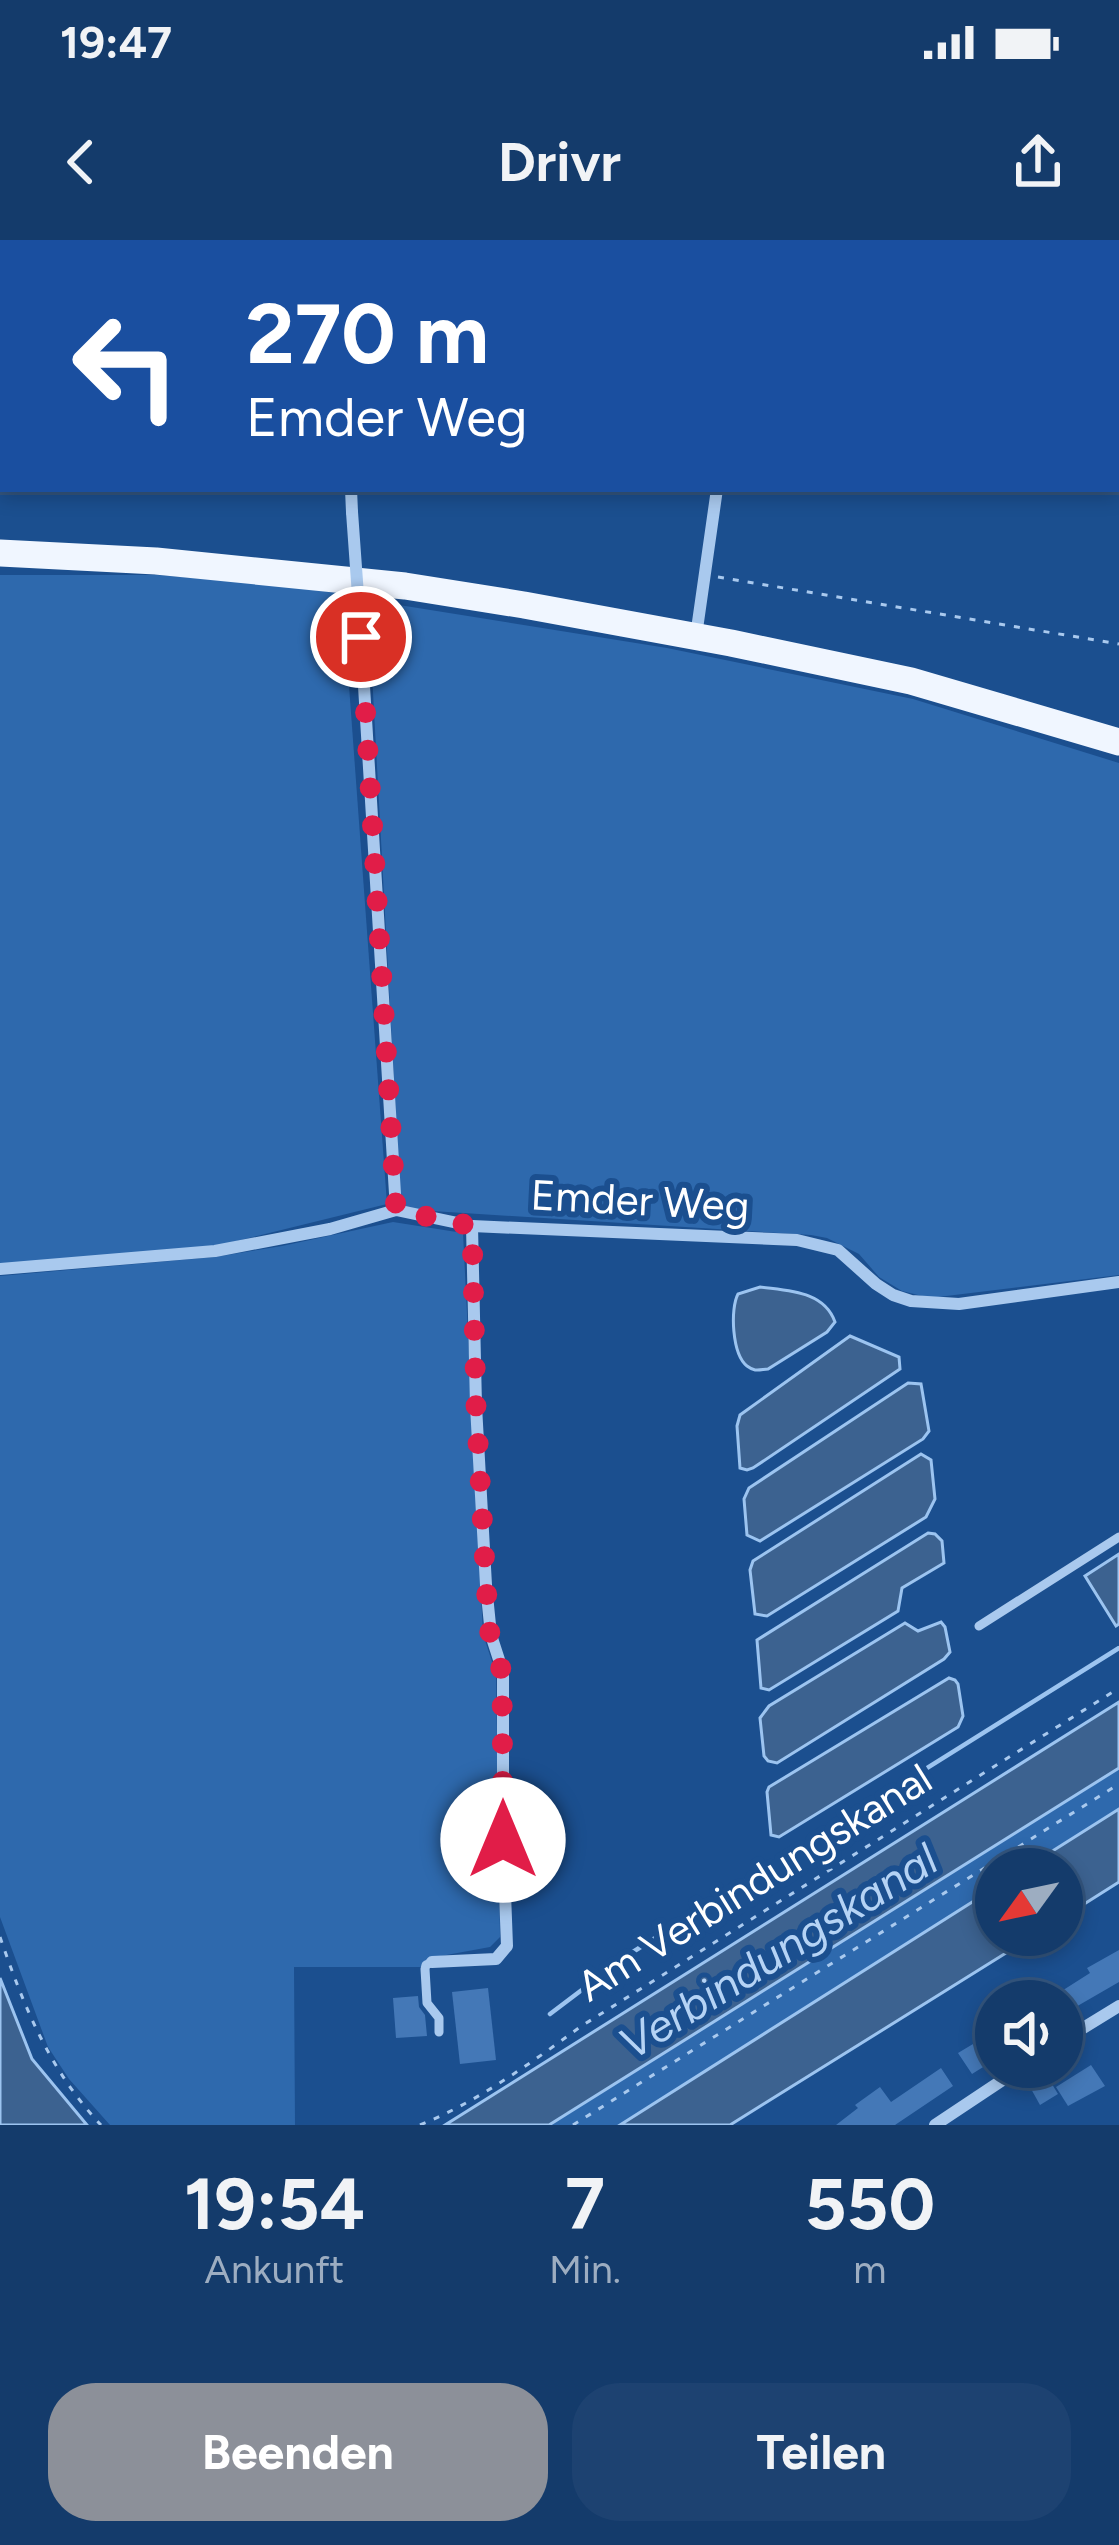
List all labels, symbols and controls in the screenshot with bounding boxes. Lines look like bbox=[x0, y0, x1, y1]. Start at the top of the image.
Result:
text: 19:47 bbox=[60, 15, 172, 69]
icon: back bbox=[48, 129, 114, 195]
icon: share bbox=[1005, 129, 1071, 195]
text: Drivr bbox=[498, 130, 621, 195]
text: 270 m bbox=[246, 283, 489, 384]
icon: left bbox=[48, 288, 204, 444]
text: Emder Weg bbox=[246, 385, 527, 450]
pin bbox=[310, 586, 412, 688]
icon: arrive bbox=[328, 604, 394, 670]
street label: Emder Weg bbox=[529, 1169, 751, 1232]
street label: Am Verbindungskanal bbox=[568, 1753, 940, 2011]
position arrow bbox=[440, 1777, 566, 1903]
water label: Verbindungskanal bbox=[609, 1831, 947, 2071]
north arrow bbox=[975, 1848, 1083, 1956]
map controls bbox=[975, 1848, 1083, 2088]
button: sound bbox=[975, 1980, 1083, 2088]
text: 19:54 bbox=[184, 2161, 365, 2247]
text: 7 bbox=[565, 2161, 605, 2247]
text: 550 bbox=[805, 2161, 935, 2247]
text: Ankunft bbox=[205, 2246, 344, 2293]
text: Min. bbox=[549, 2246, 621, 2293]
text: m bbox=[853, 2246, 887, 2293]
button: Beenden bbox=[48, 2383, 548, 2521]
button: Teilen bbox=[572, 2383, 1071, 2521]

